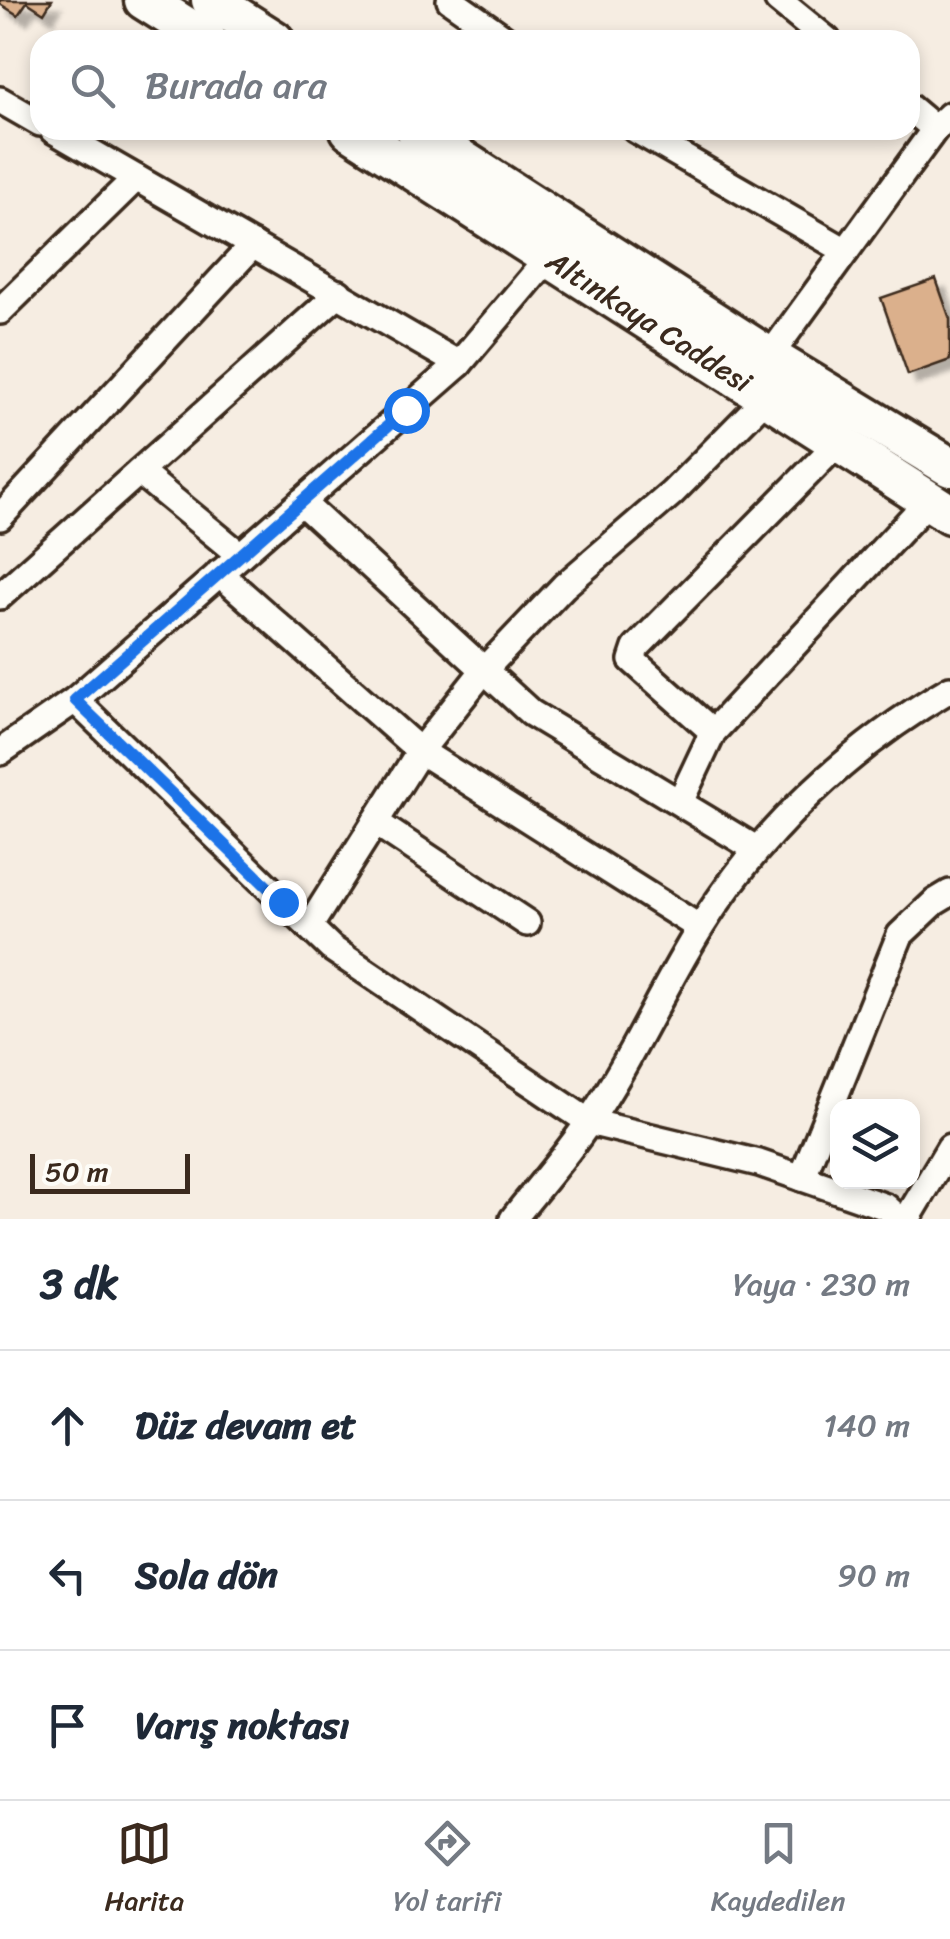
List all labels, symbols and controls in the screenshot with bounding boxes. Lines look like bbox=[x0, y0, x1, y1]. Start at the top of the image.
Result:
search box bbox=[30, 30, 920, 140]
text: Burada ara bbox=[145, 52, 327, 119]
icon: search bbox=[65, 58, 120, 113]
street label: Altınkaya Caddesi bbox=[534, 234, 765, 409]
route start bbox=[384, 388, 430, 434]
route end bbox=[261, 880, 307, 926]
map controls bbox=[830, 1099, 920, 1189]
button: layers bbox=[830, 1099, 920, 1189]
text: 50 m bbox=[45, 1147, 109, 1196]
scale bar bbox=[30, 1149, 190, 1194]
text: 3 dk bbox=[40, 1247, 118, 1321]
text: Yaya · 230 m bbox=[733, 1256, 910, 1313]
text: Düz devam et bbox=[135, 1392, 356, 1459]
text: 140 m bbox=[823, 1397, 910, 1454]
icon: ahead bbox=[40, 1398, 95, 1453]
text: Sola dön bbox=[135, 1542, 278, 1609]
text: 90 m bbox=[837, 1547, 910, 1604]
icon: left bbox=[40, 1548, 95, 1603]
text: Varış noktası bbox=[135, 1692, 350, 1759]
icon: arrive bbox=[40, 1698, 95, 1753]
tab: Harita bbox=[105, 1816, 184, 1925]
tab: Yol tarifi bbox=[393, 1816, 501, 1925]
tab: Kaydedilen bbox=[711, 1816, 845, 1925]

